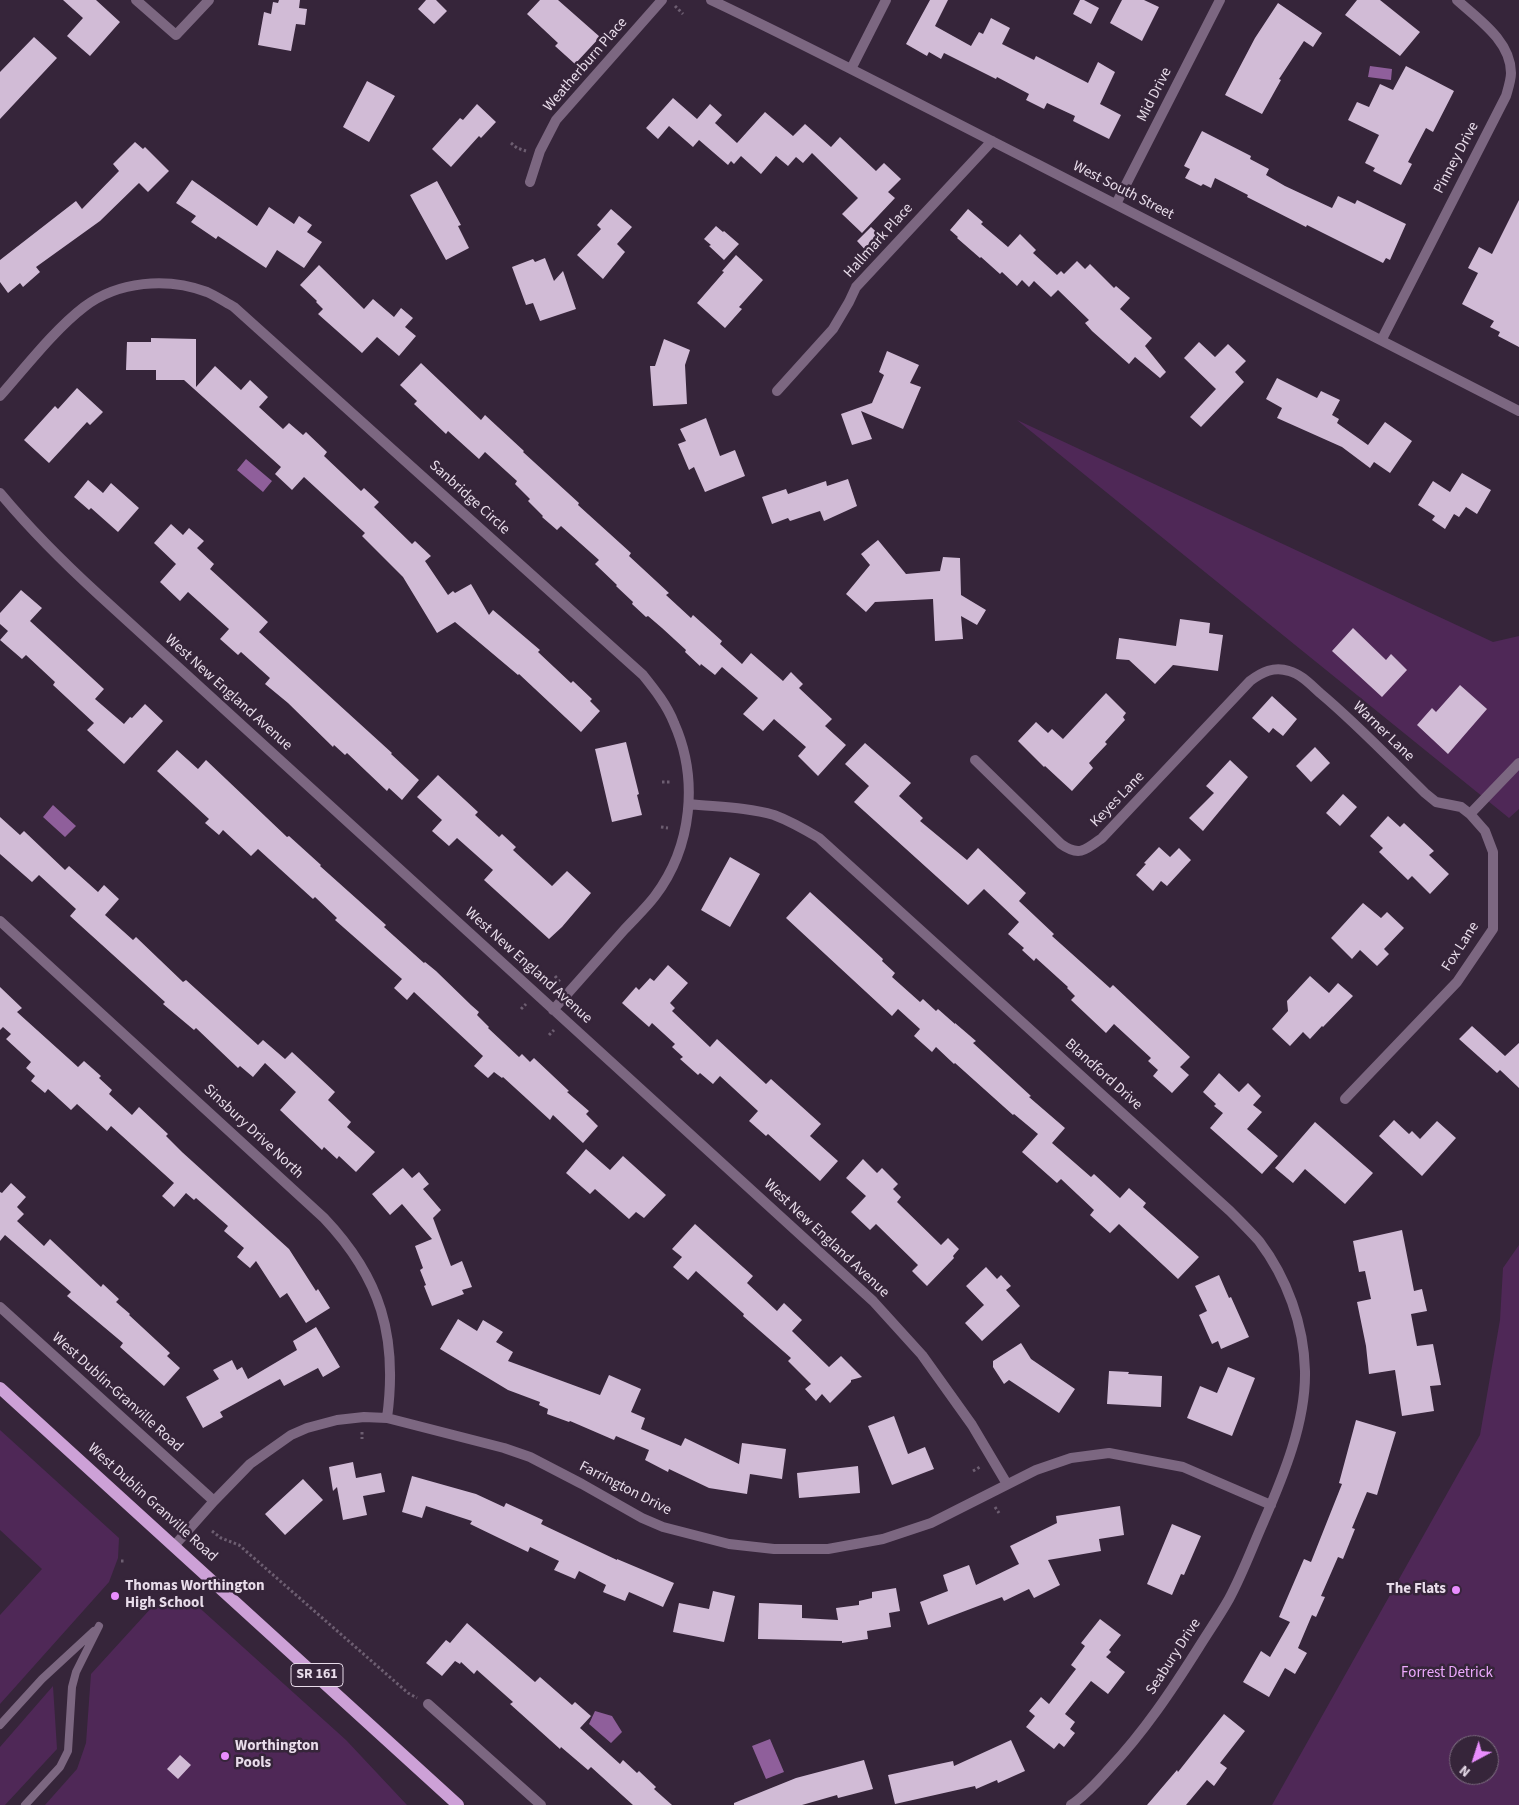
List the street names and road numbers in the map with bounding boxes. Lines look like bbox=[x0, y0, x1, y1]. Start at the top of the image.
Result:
street label: Weatherburn Place bbox=[540, 14, 632, 116]
street label: Mid Drive bbox=[1134, 65, 1176, 125]
street label: Pinney Drive bbox=[1431, 119, 1483, 197]
street label: West South Street bbox=[1069, 158, 1177, 224]
street label: Hallmark Place bbox=[841, 200, 917, 282]
street label: Sanbridge Circle bbox=[425, 457, 513, 539]
street label: West New England Avenue bbox=[161, 631, 295, 755]
street label: Warner Lane bbox=[1348, 698, 1418, 766]
street label: Keyes Lane bbox=[1087, 768, 1149, 832]
street label: West New England Avenue bbox=[461, 904, 595, 1028]
street label: Fox Lane bbox=[1438, 919, 1484, 975]
street label: Blandford Drive bbox=[1061, 1036, 1145, 1114]
street label: Sinsbury Drive North bbox=[199, 1081, 307, 1183]
street label: West New England Avenue bbox=[759, 1176, 893, 1302]
street label: West Dublin-Granville Road bbox=[48, 1329, 186, 1457]
street label: West Dublin Granville Road bbox=[83, 1440, 221, 1566]
street label: Farrington Drive bbox=[576, 1458, 674, 1520]
street label: Seabury Drive bbox=[1143, 1615, 1205, 1699]
road number: SR 161 bbox=[291, 1664, 343, 1686]

